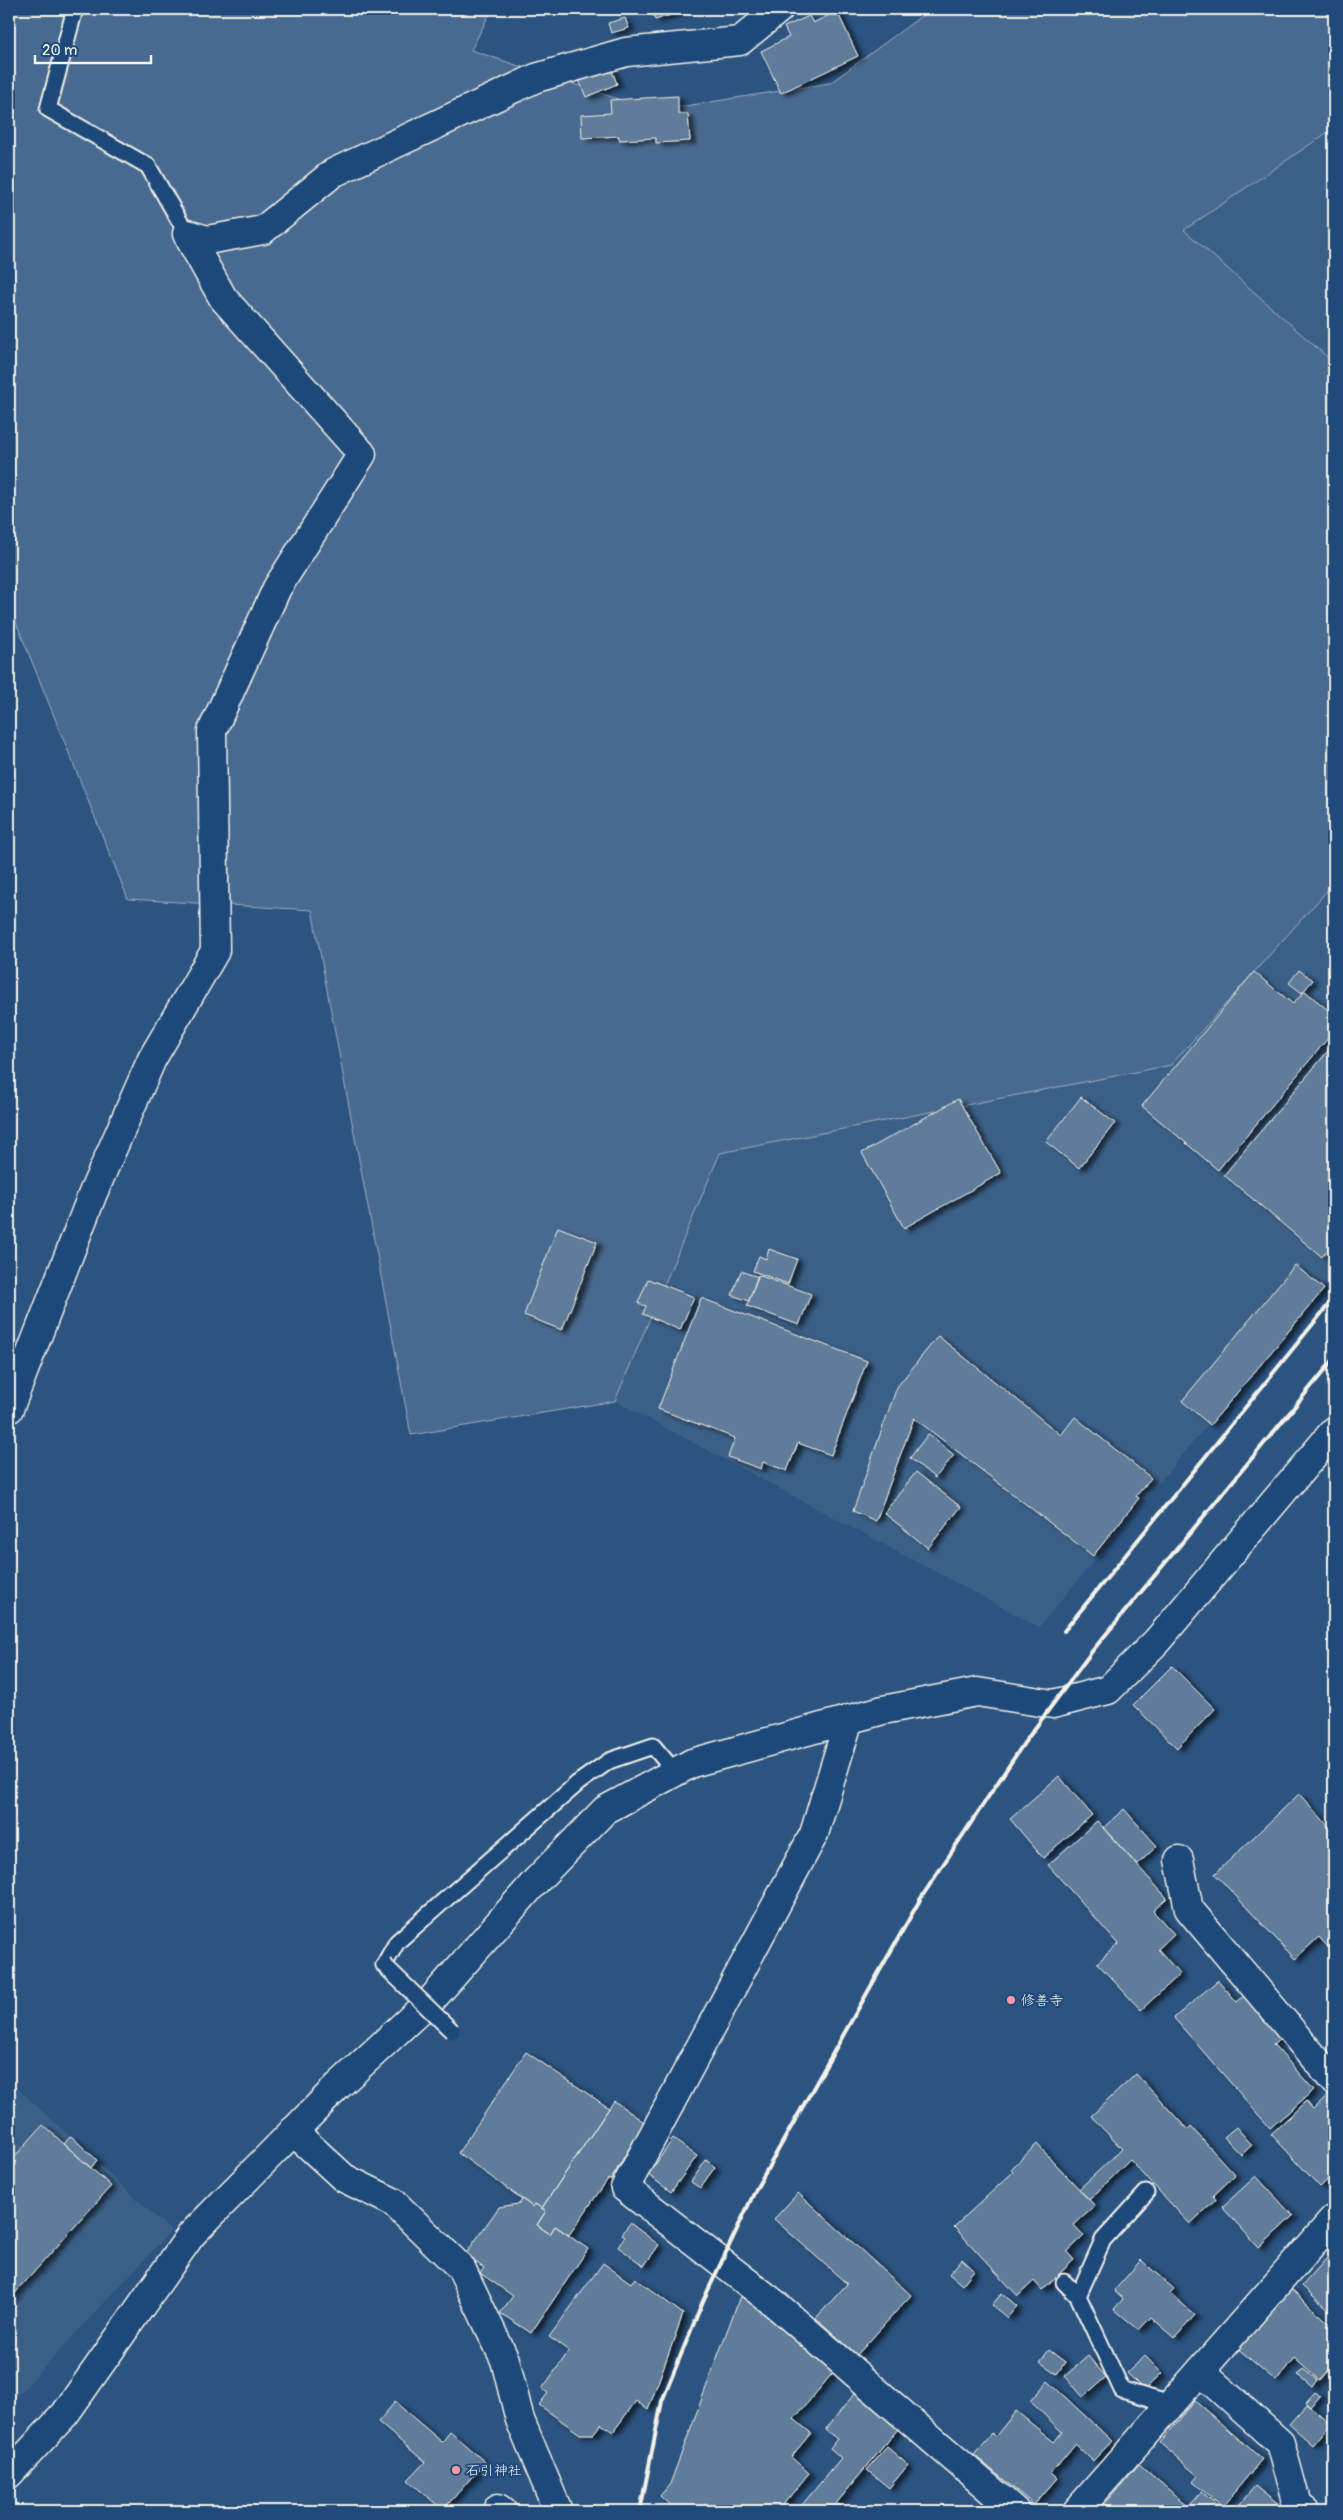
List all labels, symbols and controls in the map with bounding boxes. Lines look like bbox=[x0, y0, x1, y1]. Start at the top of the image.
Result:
scale bar bbox=[35, 32, 151, 64]
text: 20 m bbox=[42, 41, 77, 60]
place label: 修善寺 bbox=[1021, 1992, 1063, 2009]
marker: 修善寺 bbox=[1005, 1994, 1017, 2006]
place label: 石引神社 bbox=[466, 2462, 522, 2479]
marker: 石引神社 bbox=[450, 2464, 462, 2476]

